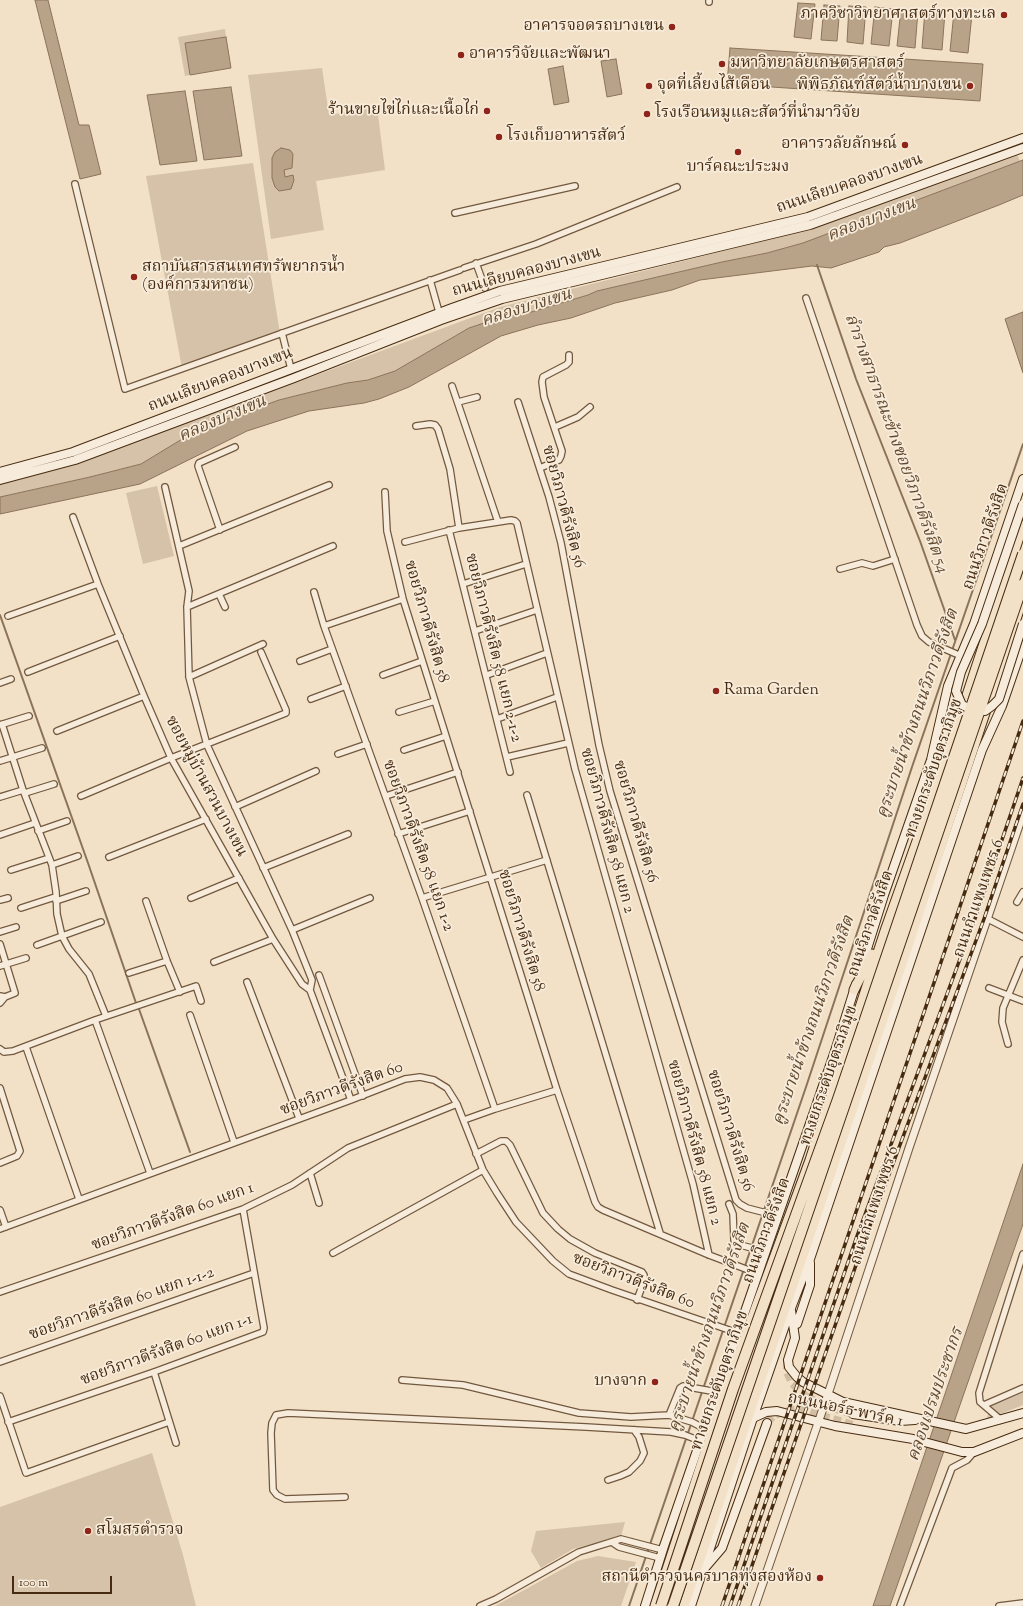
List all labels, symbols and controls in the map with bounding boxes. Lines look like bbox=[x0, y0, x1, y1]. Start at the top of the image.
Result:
place label: ภาควิชาวิทยาศาสตร์ทางทะเล bbox=[800, 5, 996, 25]
marker: ภาควิชาวิทยาศาสตร์ทางทะเล bbox=[999, 10, 1009, 20]
place label: อาคารจอดรถบางเขน bbox=[524, 17, 664, 37]
marker: อาคารจอดรถบางเขน bbox=[667, 22, 677, 32]
place label: อาคารวิจัยและพัฒนา bbox=[469, 45, 611, 65]
marker: อาคารวิจัยและพัฒนา bbox=[456, 50, 466, 60]
place label: มหาวิทยาลัยเกษตรศาสตร์ bbox=[730, 54, 904, 74]
marker: มหาวิทยาลัยเกษตรศาสตร์ bbox=[717, 59, 727, 69]
place label: จุดที่เลี้ยงไส้เดือน bbox=[657, 76, 770, 96]
place label: พิพิธภัณฑ์สัตว์น้ำบางเขน bbox=[797, 76, 962, 96]
marker: จุดที่เลี้ยงไส้เดือน bbox=[644, 81, 654, 91]
marker: พิพิธภัณฑ์สัตว์น้ำบางเขน bbox=[965, 81, 975, 91]
place label: ร้านขายไข่ไก่และเนื้อไก่ bbox=[328, 101, 479, 121]
place label: โรงเรือนหมูและสัตว์ที่นำมาวิจัย bbox=[655, 104, 860, 124]
marker: ร้านขายไข่ไก่และเนื้อไก่ bbox=[482, 106, 492, 116]
marker: โรงเรือนหมูและสัตว์ที่นำมาวิจัย bbox=[642, 109, 652, 119]
place label: โรงเก็บอาหารสัตว์ bbox=[507, 127, 626, 147]
marker: โรงเก็บอาหารสัตว์ bbox=[494, 132, 504, 142]
place label: อาคารวลัยลักษณ์ bbox=[781, 135, 897, 155]
marker: อาคารวลัยลักษณ์ bbox=[900, 140, 910, 150]
marker: บาร์คณะประมง bbox=[733, 147, 743, 157]
street label: ถนนเลียบคลองบางเขน bbox=[774, 151, 926, 219]
place label: บาร์คณะประมง bbox=[687, 158, 789, 178]
water label: คลองบางเขน bbox=[825, 195, 919, 247]
street label: ถนนเลียบคลองบางเขน bbox=[450, 244, 604, 302]
place label: สถาบันสารสนเทศทรัพยากรน้ำ (องค์การมหาชน) bbox=[142, 258, 345, 296]
marker: สถาบันสารสนเทศทรัพยากรน้ำ (องค์การมหาชน) bbox=[129, 272, 139, 282]
water label: คลองบางเขน bbox=[479, 286, 575, 332]
water label: ลำรางสาธารณะข้างซอยวิภาวดีรังสิต 54 bbox=[839, 312, 951, 576]
street label: ถนนเลียบคลองบางเขน bbox=[146, 345, 296, 417]
water label: คลองบางเขน bbox=[176, 392, 270, 448]
street label: ซอยวิภาวดีรังสิต 56 bbox=[536, 443, 588, 571]
street label: ถนนวิภาวดีรังสิต bbox=[960, 481, 1014, 593]
street label: ซอยวิภาวดีรังสิต 58 แยก 2-1-2 bbox=[459, 552, 525, 744]
street label: ซอยวิภาวดีรังสิต 58 bbox=[398, 559, 452, 685]
water label: คูระบายน้ำข้างถนนวิภาวดีรังสิต bbox=[874, 607, 964, 821]
place label: Rama Garden bbox=[724, 681, 819, 701]
marker: Rama Garden bbox=[711, 686, 721, 696]
street label: ทางยกระดับอุตราภิมุข bbox=[902, 697, 968, 841]
street label: ซอยหมู่บ้านสวนบางเขน bbox=[160, 713, 250, 861]
street label: ซอยวิภาวดีรังสิต 58 แยก 2 bbox=[575, 746, 637, 916]
street label: ซอยวิภาวดีรังสิต 58 แยก 1-2 bbox=[377, 758, 457, 934]
street label: ซอยวิภาวดีรังสิต 56 bbox=[607, 759, 661, 885]
street label: ถนนกำแพงเพชร 6 bbox=[951, 837, 1009, 961]
street label: ซอยวิภาวดีรังสิต 58 bbox=[492, 868, 548, 994]
street label: ถนนวิภาวดีรังสิต bbox=[845, 868, 899, 980]
water label: คูระบายน้ำข้างถนนวิภาวดีรังสิต bbox=[770, 914, 860, 1128]
street label: ทางยกระดับอุตราภิมุข bbox=[797, 1004, 863, 1148]
street label: ซอยวิภาวดีรังสิต 58 แยก 2 bbox=[662, 1058, 724, 1228]
street label: ซอยวิภาวดีรังสิต 60 bbox=[278, 1059, 406, 1121]
street label: ซอยวิภาวดีรังสิต 56 bbox=[701, 1068, 757, 1194]
street label: ถนนกำแพงเพชร 6 bbox=[848, 1144, 904, 1268]
street label: ถนนวิภาวดีรังสิต bbox=[740, 1175, 796, 1287]
street label: ซอยวิภาวดีรังสิต 60 แยก 1 bbox=[89, 1180, 257, 1256]
water label: คูระบายน้ำข้างถนนวิภาวดีรังสิต bbox=[666, 1221, 756, 1435]
street label: ซอยวิภาวดีรังสิต 60 bbox=[569, 1250, 697, 1314]
street label: ซอยวิภาวดีรังสิต 60 แยก 1-1-2 bbox=[27, 1264, 217, 1346]
street label: ทางยกระดับอุตราภิมุข bbox=[688, 1309, 754, 1453]
street label: ซอยวิภาวดีรังสิต 60 แยก 1-1 bbox=[78, 1311, 256, 1391]
water label: คลองเปรมประชากร bbox=[905, 1326, 969, 1464]
place label: บางจาก bbox=[594, 1372, 647, 1392]
marker: บางจาก bbox=[650, 1377, 660, 1387]
street label: ถนนนอร์ธ พาร์ค 1 bbox=[785, 1389, 905, 1433]
place label: สโมสรตำรวจ bbox=[96, 1521, 184, 1541]
marker: สโมสรตำรวจ bbox=[83, 1526, 93, 1536]
scale bar bbox=[14, 1568, 114, 1594]
place label: สถานีตำรวจนครบาลทุ่งสองห้อง bbox=[602, 1568, 812, 1588]
marker: สถานีตำรวจนครบาลทุ่งสองห้อง bbox=[815, 1573, 825, 1583]
text: 100 m bbox=[19, 1574, 48, 1592]

